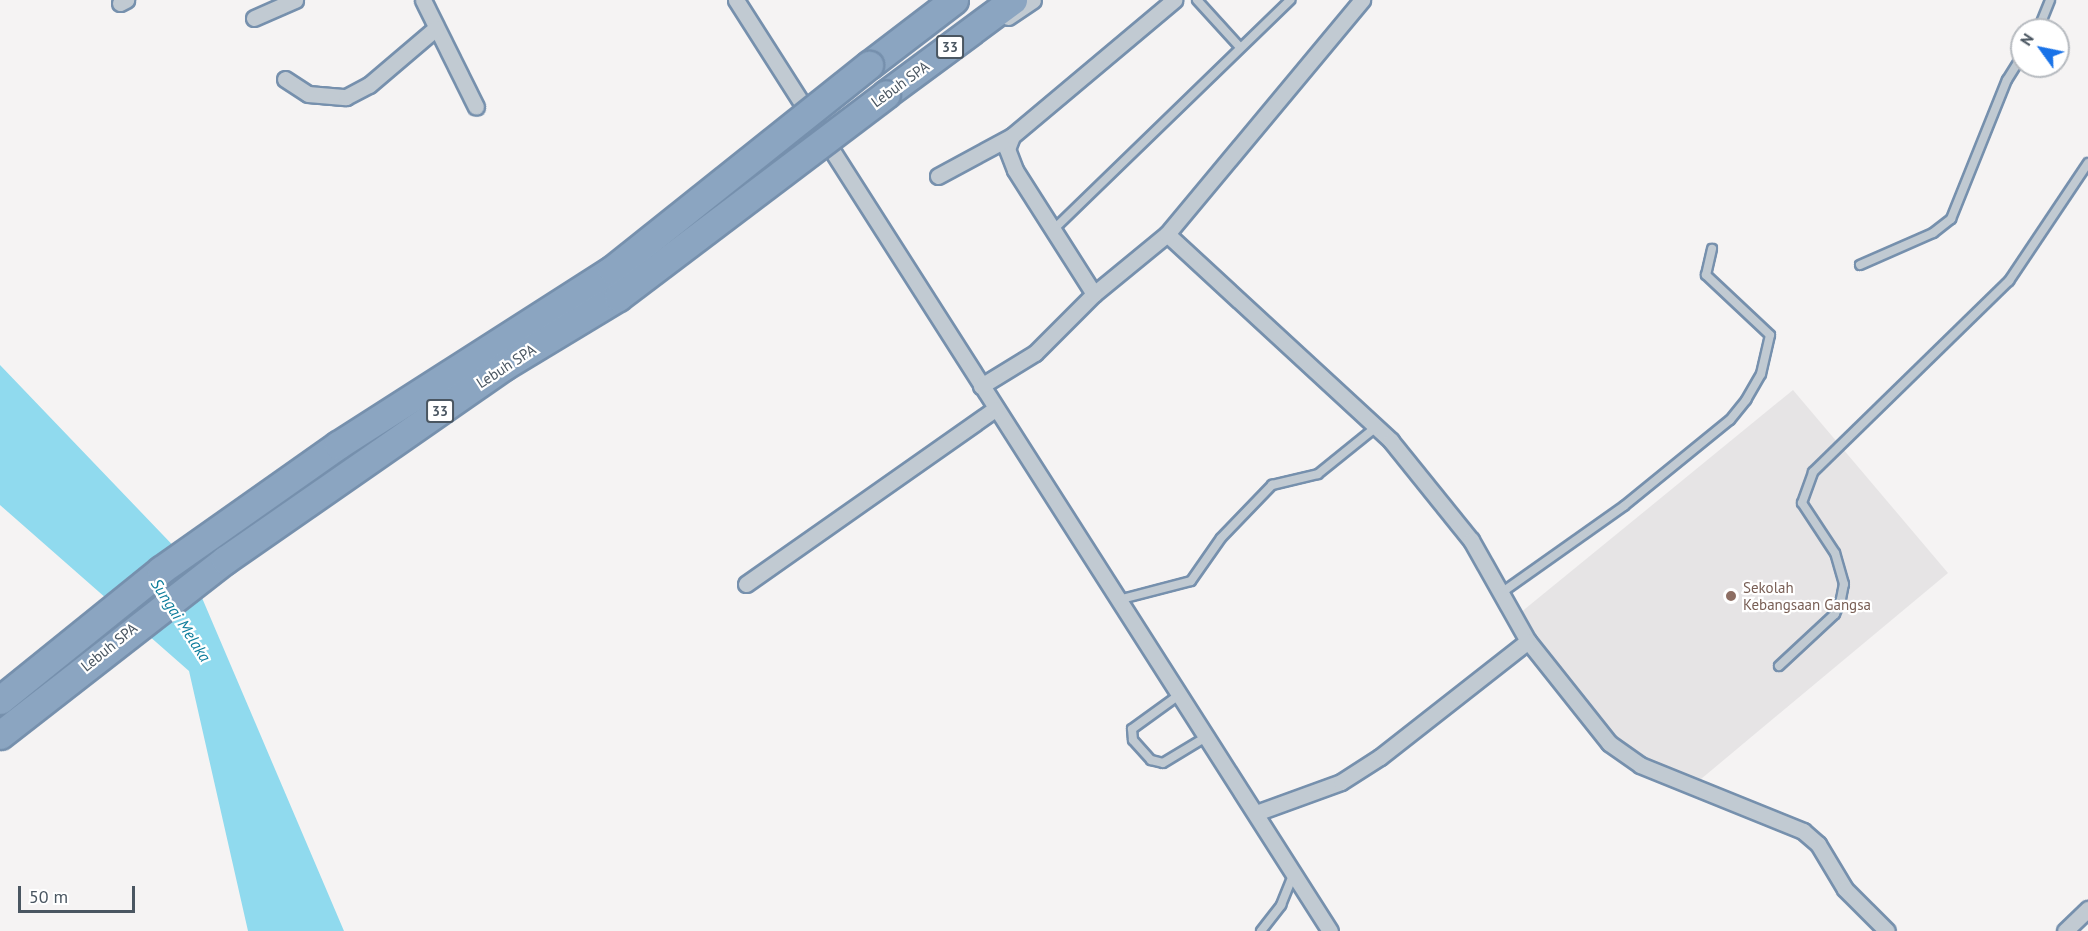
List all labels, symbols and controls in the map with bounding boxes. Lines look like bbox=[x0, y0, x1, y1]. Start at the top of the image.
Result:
north arrow bbox=[2010, 18, 2070, 78]
text: N bbox=[2015, 29, 2038, 49]
road number: 33 bbox=[935, 36, 965, 58]
street label: Lebuh SPA bbox=[868, 57, 932, 111]
street label: Lebuh SPA bbox=[473, 340, 539, 392]
road number: 33 bbox=[425, 400, 455, 422]
water label: Sungai Melaka bbox=[147, 575, 215, 665]
place label: Sekolah Kebangsaan Gangsa bbox=[1743, 578, 1871, 613]
marker: Sekolah Kebangsaan Gangsa bbox=[1724, 589, 1738, 603]
street label: Lebuh SPA bbox=[77, 619, 141, 675]
scale bar bbox=[21, 874, 138, 912]
text: 50 m bbox=[29, 885, 68, 908]

